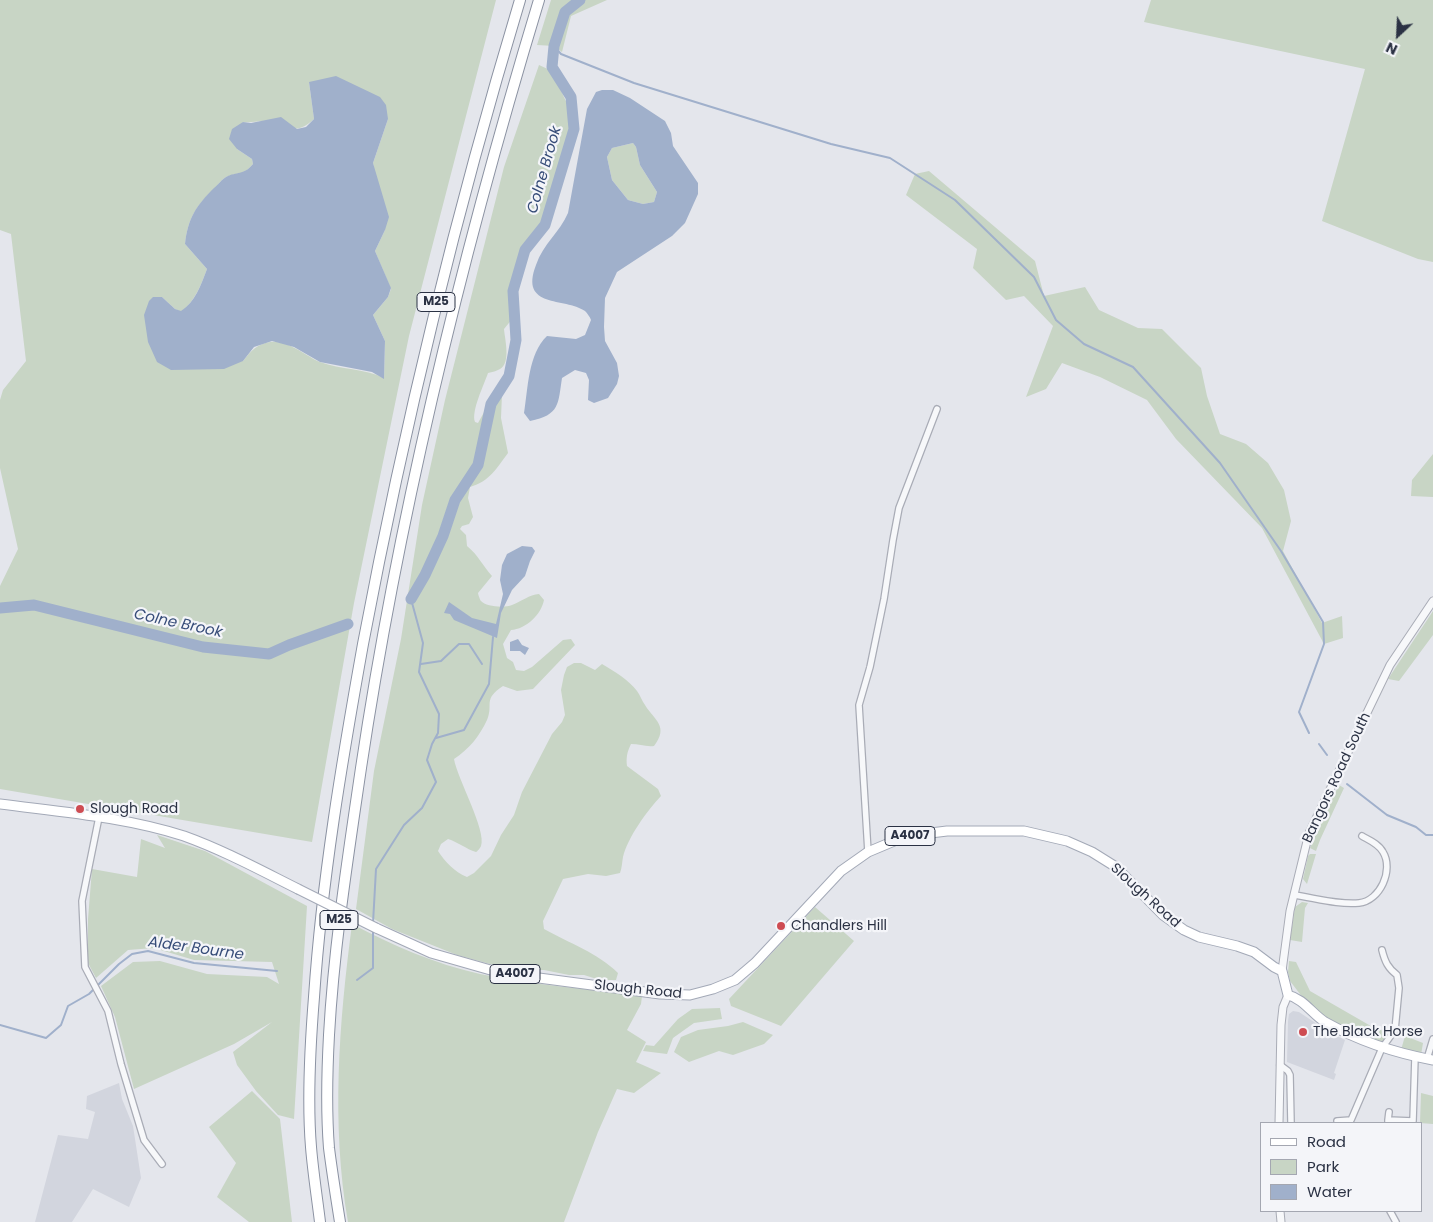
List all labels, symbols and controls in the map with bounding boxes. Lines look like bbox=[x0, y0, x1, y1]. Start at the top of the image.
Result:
north arrow bbox=[1373, 10, 1423, 60]
text: N bbox=[1383, 37, 1401, 60]
water label: Colne Brook bbox=[524, 124, 566, 216]
road number: M25 bbox=[417, 292, 455, 312]
water label: Colne Brook bbox=[132, 606, 224, 642]
street label: Bangors Road South bbox=[1299, 710, 1375, 846]
place label: Slough Road bbox=[90, 801, 178, 817]
marker: Slough Road bbox=[74, 803, 86, 815]
road number: A4007 bbox=[885, 826, 935, 846]
street label: Slough Road bbox=[1107, 860, 1183, 932]
road number: M25 bbox=[320, 910, 358, 930]
place label: Chandlers Hill bbox=[791, 918, 887, 934]
marker: Chandlers Hill bbox=[775, 920, 787, 932]
water label: Alder Bourne bbox=[147, 933, 245, 965]
road number: A4007 bbox=[490, 964, 540, 984]
street label: Slough Road bbox=[593, 977, 683, 1003]
place label: The Black Horse bbox=[1313, 1024, 1423, 1040]
marker: The Black Horse bbox=[1297, 1026, 1309, 1038]
legend bbox=[1260, 1122, 1423, 1212]
text: Road bbox=[1307, 1131, 1346, 1152]
text: Park bbox=[1307, 1156, 1339, 1177]
text: Water bbox=[1307, 1181, 1352, 1202]

